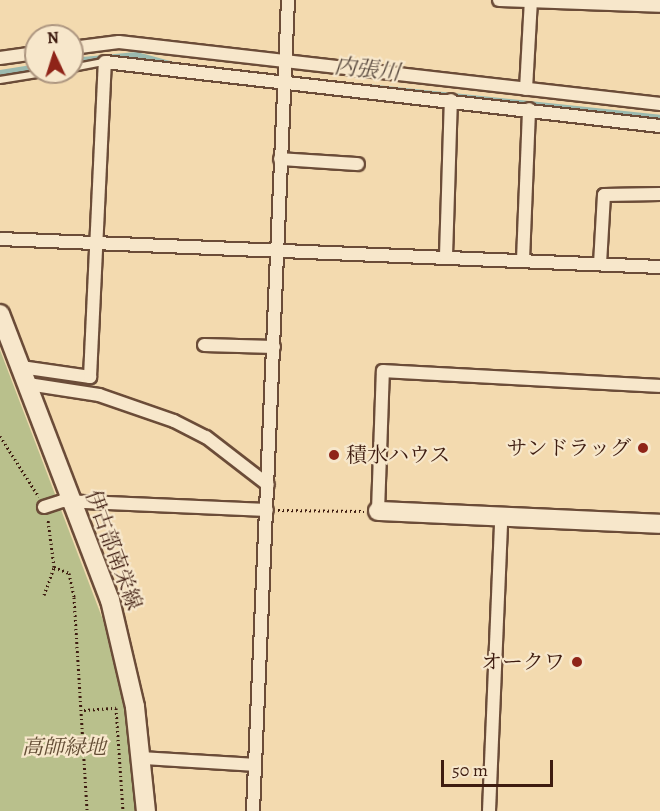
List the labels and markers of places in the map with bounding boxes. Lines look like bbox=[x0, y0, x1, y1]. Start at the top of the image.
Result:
place label: サンドラッグ bbox=[505, 435, 631, 461]
marker: サンドラッグ bbox=[636, 441, 650, 455]
place label: 積水ハウス bbox=[346, 442, 451, 468]
marker: 積水ハウス bbox=[327, 448, 341, 462]
place label: オークワ bbox=[481, 649, 565, 675]
marker: オークワ bbox=[570, 655, 584, 669]

